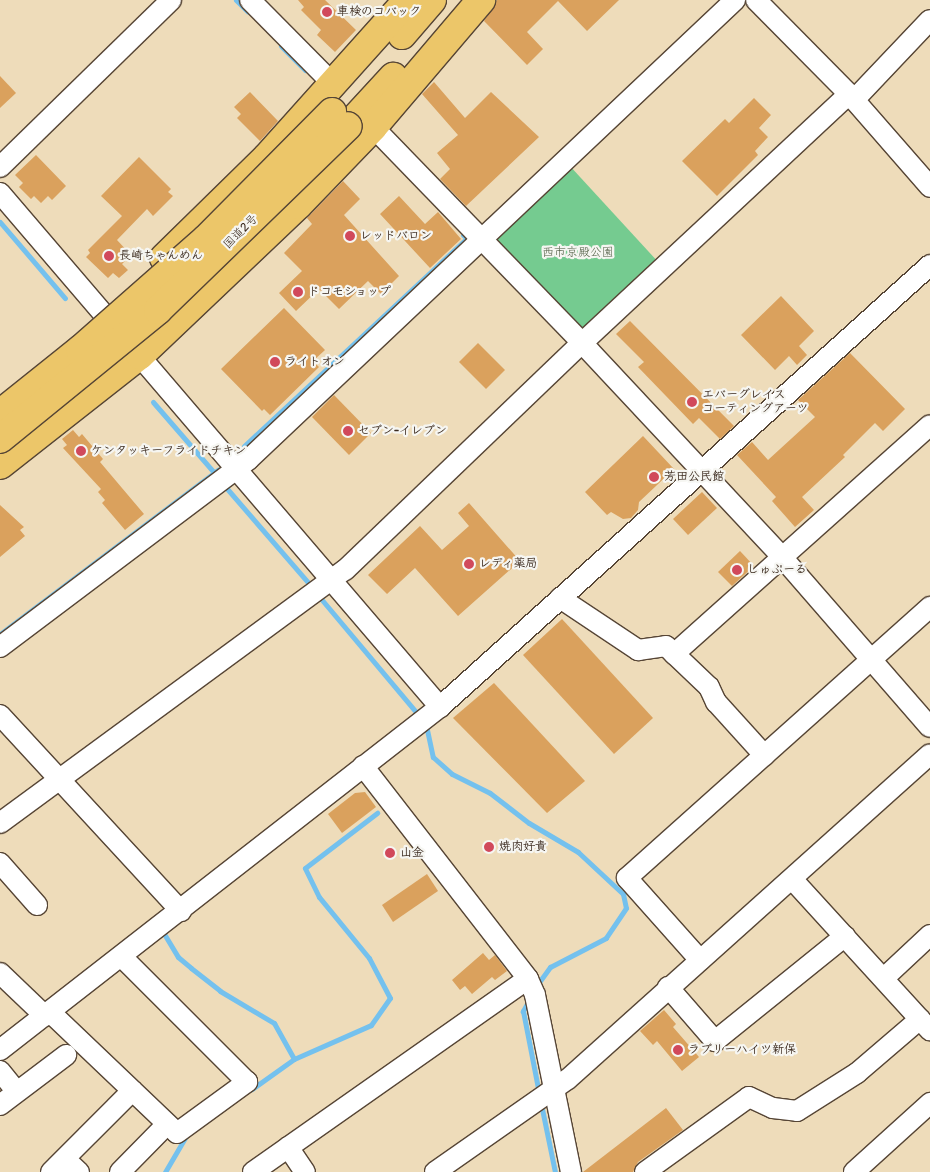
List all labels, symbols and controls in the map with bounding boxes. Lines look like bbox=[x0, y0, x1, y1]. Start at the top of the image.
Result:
place label: 車検のコバック bbox=[337, 5, 421, 19]
marker: 車検のコバック bbox=[321, 6, 333, 18]
street label: 国道2号 bbox=[221, 212, 261, 252]
place label: レッドバロン bbox=[360, 229, 432, 243]
marker: レッドバロン bbox=[344, 230, 356, 242]
park label: 西市京殿公園 bbox=[542, 246, 614, 260]
place label: 長崎ちゃんめん bbox=[119, 249, 203, 263]
marker: 長崎ちゃんめん bbox=[103, 250, 115, 262]
place label: ドコモショップ bbox=[308, 285, 392, 299]
marker: ドコモショップ bbox=[292, 286, 304, 298]
place label: ライトオン bbox=[285, 355, 345, 369]
marker: ライトオン bbox=[269, 356, 281, 368]
place label: エバーグレイス コーティングアーツ bbox=[702, 388, 810, 416]
marker: エバーグレイス コーティングアーツ bbox=[686, 396, 698, 408]
place label: セブン-イレブン bbox=[358, 424, 447, 438]
marker: セブン-イレブン bbox=[342, 425, 354, 437]
place label: ケンタッキーフライドチキン bbox=[91, 444, 247, 458]
marker: ケンタッキーフライドチキン bbox=[75, 445, 87, 457]
place label: 芳田公民館 bbox=[664, 470, 724, 484]
marker: 芳田公民館 bbox=[648, 471, 660, 483]
place label: レディ薬局 bbox=[479, 557, 539, 571]
marker: レディ薬局 bbox=[463, 558, 475, 570]
place label: しゅぷーる bbox=[747, 563, 807, 577]
marker: しゅぷーる bbox=[731, 564, 743, 576]
place label: 焼肉好貴 bbox=[499, 840, 547, 854]
marker: 焼肉好貴 bbox=[483, 841, 495, 853]
place label: 山金 bbox=[400, 846, 424, 860]
marker: 山金 bbox=[384, 847, 396, 859]
place label: ラブリーハイツ新保 bbox=[688, 1043, 796, 1057]
marker: ラブリーハイツ新保 bbox=[672, 1044, 684, 1056]

